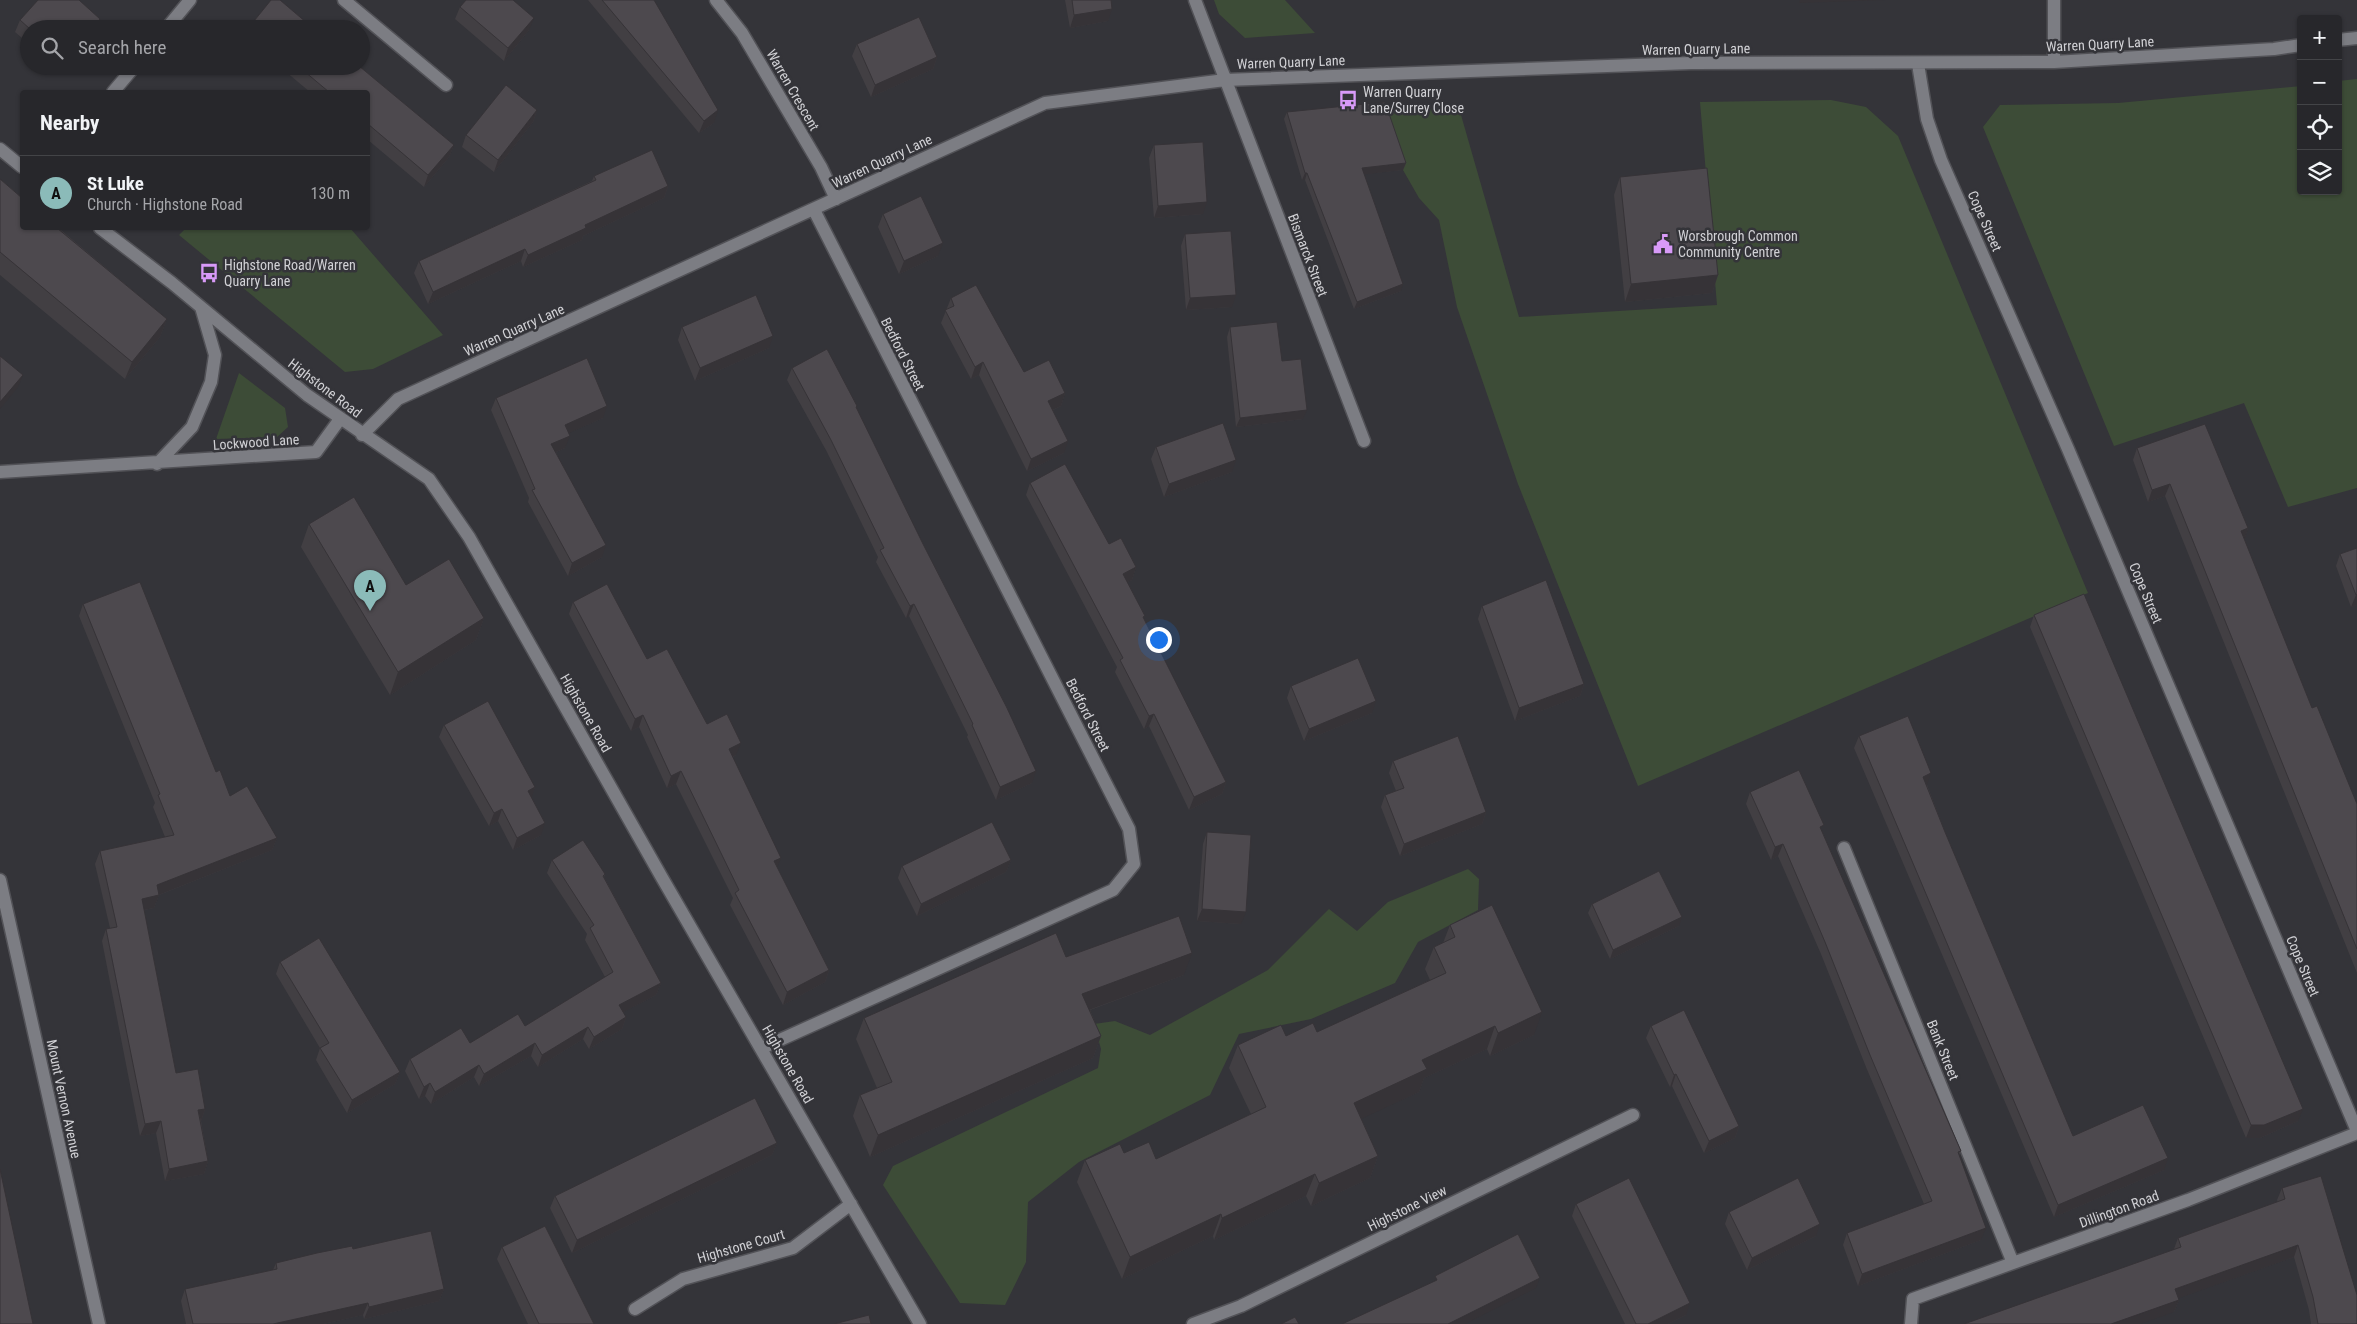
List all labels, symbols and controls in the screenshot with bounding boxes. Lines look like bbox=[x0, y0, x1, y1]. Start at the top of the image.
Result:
map controls bbox=[2297, 15, 2342, 195]
button: + bbox=[2297, 15, 2342, 60]
search box bbox=[20, 20, 370, 75]
street label: Warren Quarry Lane bbox=[2045, 33, 2155, 55]
icon: search bbox=[38, 34, 66, 62]
text: Search here bbox=[78, 36, 166, 59]
street label: Warren Quarry Lane bbox=[1642, 40, 1751, 58]
street label: Warren Crescent bbox=[763, 47, 823, 133]
street label: Warren Quarry Lane bbox=[1237, 52, 1346, 72]
button: − bbox=[2297, 60, 2342, 105]
place label: Warren Quarry Lane/Surrey Close bbox=[1363, 84, 1464, 116]
bus stop icon: Warren Quarry Lane/Surrey Close bbox=[1337, 89, 1359, 111]
button: locate bbox=[2297, 105, 2342, 150]
text: Nearby bbox=[40, 111, 99, 135]
street label: Warren Quarry Lane bbox=[829, 131, 935, 191]
button: layers bbox=[2297, 150, 2342, 195]
text: St Luke bbox=[87, 172, 144, 195]
text: A bbox=[51, 184, 61, 203]
text: 130 m bbox=[311, 184, 350, 203]
street label: Cope Street bbox=[1965, 188, 2005, 254]
text: Church · Highstone Road bbox=[87, 195, 243, 214]
street label: Bismarck Street bbox=[1285, 211, 1331, 299]
place label: Worsbrough Common Community Centre bbox=[1678, 228, 1798, 260]
public building icon: Worsbrough Common Community Centre bbox=[1652, 233, 1674, 255]
place label: Highstone Road/Warren Quarry Lane bbox=[224, 257, 356, 289]
bus stop icon: Highstone Road/Warren Quarry Lane bbox=[198, 262, 220, 284]
street label: Warren Quarry Lane bbox=[461, 300, 567, 359]
street label: Bedford Street bbox=[878, 315, 928, 393]
street label: Highstone Road bbox=[285, 355, 365, 421]
street label: Lockwood Lane bbox=[212, 431, 300, 453]
street label: Cope Street bbox=[2126, 560, 2166, 626]
pin: A bbox=[354, 570, 386, 611]
your location bbox=[1146, 627, 1172, 653]
street label: Highstone Road bbox=[557, 671, 615, 755]
street label: Bedford Street bbox=[1063, 676, 1113, 754]
street label: Cope Street bbox=[2283, 933, 2323, 999]
street label: Bank Street bbox=[1924, 1018, 1962, 1082]
street label: Highstone Road bbox=[759, 1022, 817, 1106]
street label: Mount Vernon Avenue bbox=[44, 1038, 84, 1160]
street label: Highstone View bbox=[1365, 1182, 1449, 1234]
street label: Dillington Road bbox=[2077, 1187, 2161, 1231]
street label: Highstone Court bbox=[696, 1226, 786, 1266]

